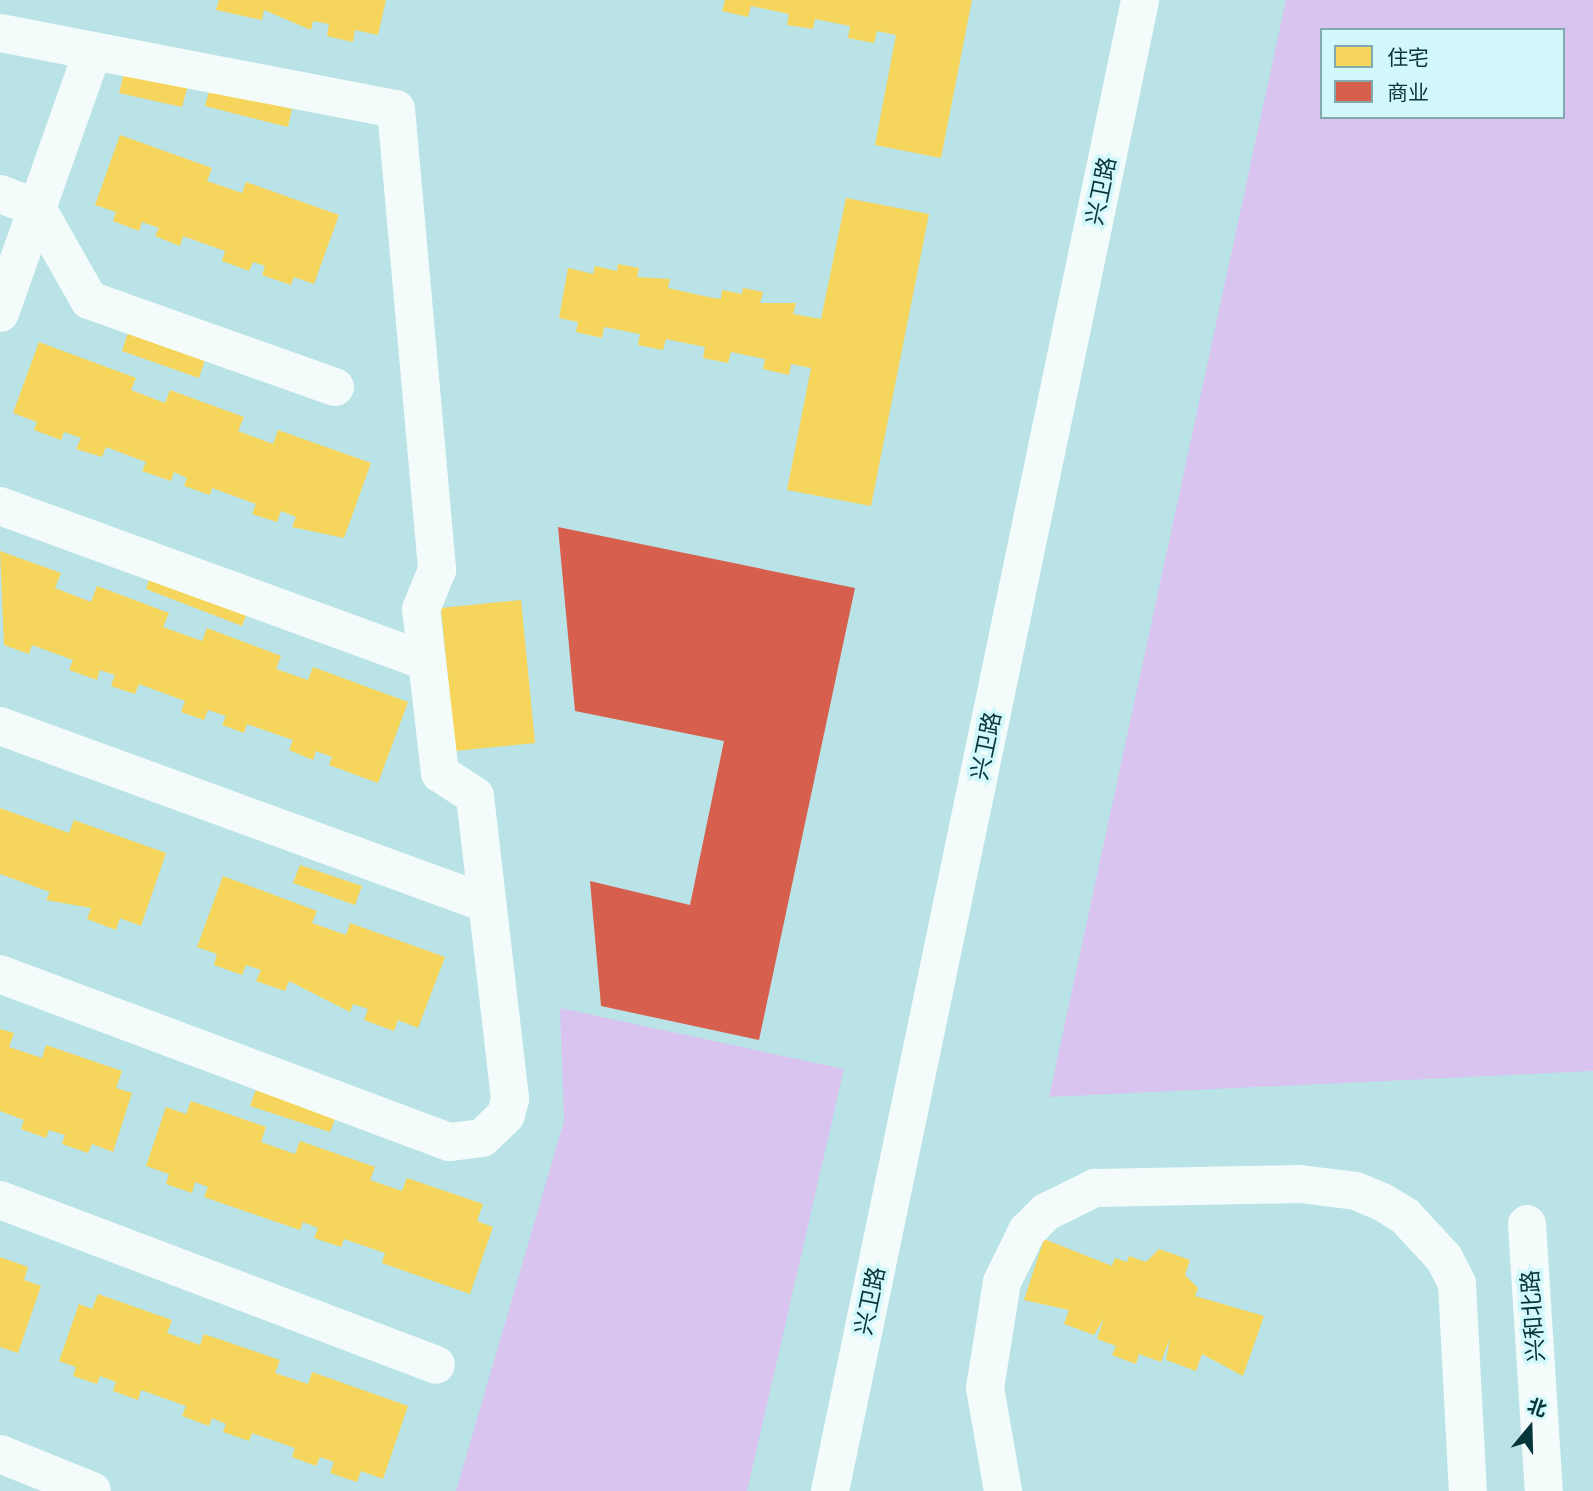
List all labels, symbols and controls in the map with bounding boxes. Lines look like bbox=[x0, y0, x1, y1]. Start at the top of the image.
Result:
legend bbox=[1320, 28, 1565, 119]
text: 住宅 bbox=[1387, 44, 1429, 72]
text: 商业 bbox=[1387, 79, 1429, 107]
street label: 兴卫路 bbox=[1080, 154, 1122, 228]
street label: 兴卫路 bbox=[965, 709, 1007, 783]
street label: 兴卫路 bbox=[849, 1264, 891, 1338]
street label: 兴和北路 bbox=[1516, 1269, 1550, 1363]
north arrow bbox=[1495, 1393, 1565, 1463]
text: 北 bbox=[1524, 1393, 1550, 1423]

